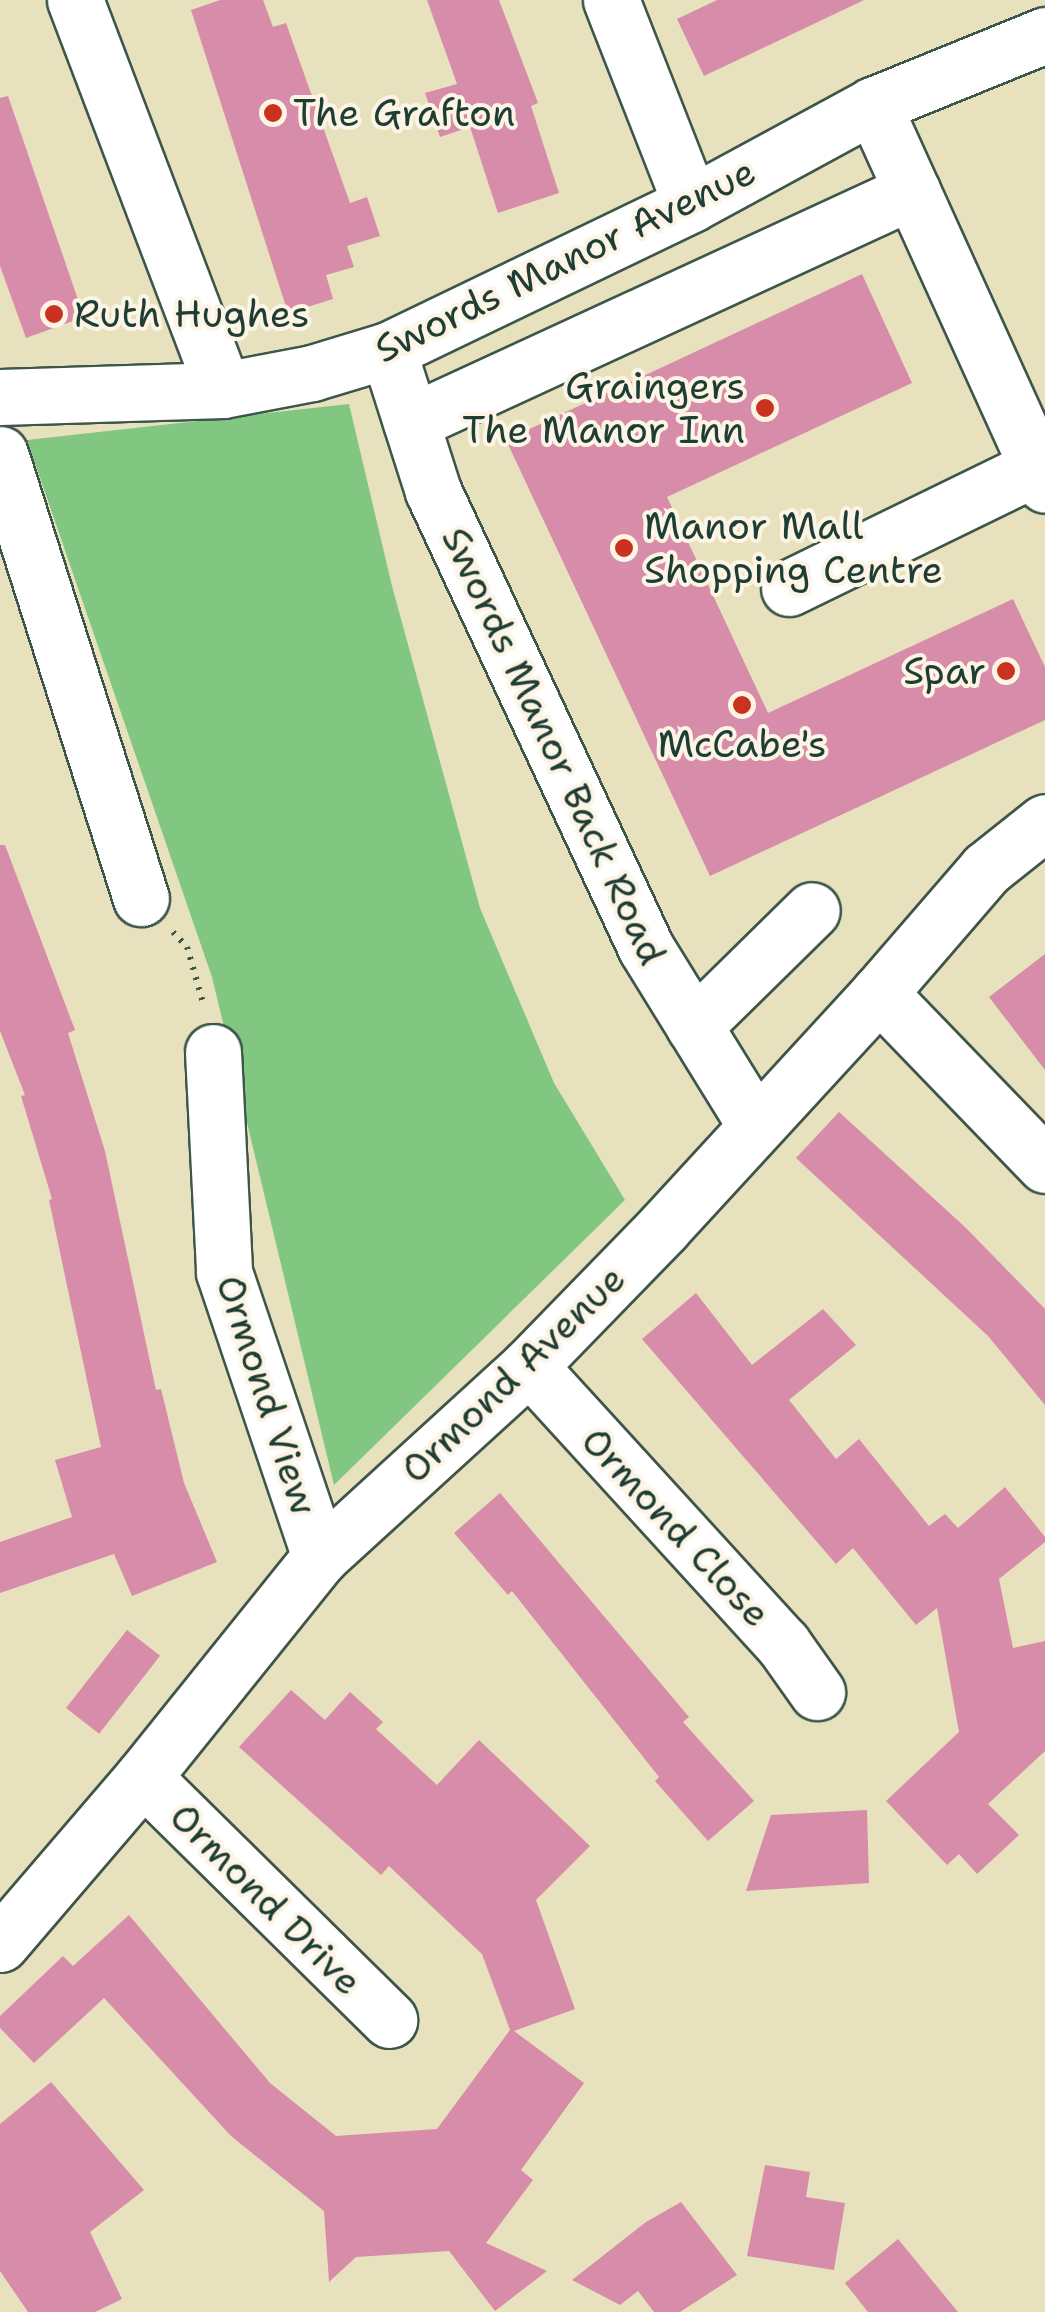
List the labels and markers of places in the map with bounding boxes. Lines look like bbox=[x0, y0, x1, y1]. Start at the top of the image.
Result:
place label: The Grafton bbox=[293, 90, 515, 136]
marker: The Grafton bbox=[262, 102, 284, 124]
place label: Ruth Hughes bbox=[74, 291, 310, 337]
marker: Ruth Hughes bbox=[43, 303, 65, 325]
place label: Graingers The Manor Inn bbox=[462, 363, 745, 452]
marker: Graingers The Manor Inn bbox=[754, 397, 776, 419]
place label: Manor Mall Shopping Centre bbox=[644, 503, 943, 592]
marker: Manor Mall Shopping Centre bbox=[613, 537, 635, 559]
place label: Spar bbox=[903, 648, 986, 694]
marker: Spar bbox=[995, 660, 1017, 682]
marker: McCabe's bbox=[731, 694, 753, 716]
place label: McCabe's bbox=[658, 721, 826, 767]

